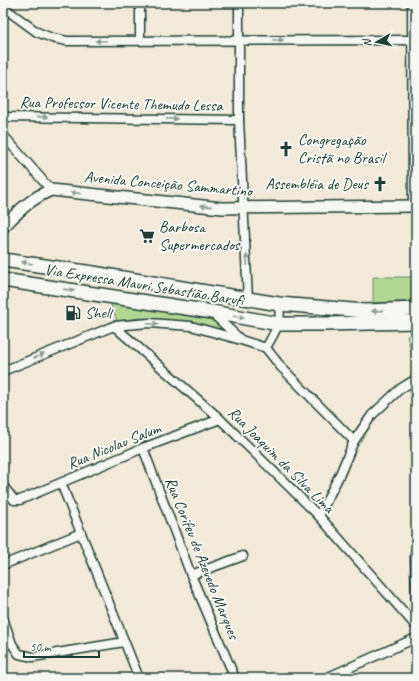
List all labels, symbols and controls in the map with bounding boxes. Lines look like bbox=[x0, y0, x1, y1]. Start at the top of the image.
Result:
north arrow bbox=[357, 22, 397, 62]
one-way arrow bbox=[272, 37, 285, 43]
text: N bbox=[359, 37, 375, 48]
one-way arrow bbox=[94, 38, 107, 44]
street label: Rua Professor Vicente Themudo Lessa bbox=[19, 92, 224, 116]
one-way arrow bbox=[36, 114, 49, 120]
one-way arrow bbox=[166, 116, 179, 122]
place label: Congregação Cristã no Brasil bbox=[298, 130, 388, 168]
church icon: Congregação Cristã no Brasil bbox=[277, 140, 295, 158]
street label: Avenida Conceição Sammartino bbox=[83, 167, 255, 201]
place label: Assembléia de Deus bbox=[266, 174, 370, 194]
church icon: Assembléia de Deus bbox=[371, 175, 389, 193]
one-way arrow bbox=[70, 190, 82, 196]
one-way arrow bbox=[200, 203, 212, 209]
place label: Barbosa Supermercados bbox=[159, 217, 241, 255]
supermarket icon: Barbosa Supermercados bbox=[138, 227, 156, 245]
one-way arrow bbox=[244, 253, 250, 266]
street label: Via Expressa Mauri Sebastião Barufi bbox=[43, 259, 246, 311]
one-way arrow bbox=[21, 260, 33, 266]
one-way arrow bbox=[63, 287, 75, 293]
place label: Shell bbox=[85, 303, 114, 323]
fuel station icon: Shell bbox=[64, 304, 82, 322]
one-way arrow bbox=[370, 308, 383, 314]
one-way arrow bbox=[233, 314, 245, 320]
one-way arrow bbox=[147, 320, 159, 327]
one-way arrow bbox=[34, 353, 46, 359]
street label: Rua Joaquim da Silva Lima bbox=[224, 403, 339, 518]
street label: Rua Nicolau Salum bbox=[64, 417, 165, 474]
street label: Rua Corifeu de Azevedo Marques bbox=[160, 474, 244, 643]
scale bar bbox=[24, 633, 99, 659]
text: 50 m bbox=[30, 639, 52, 655]

